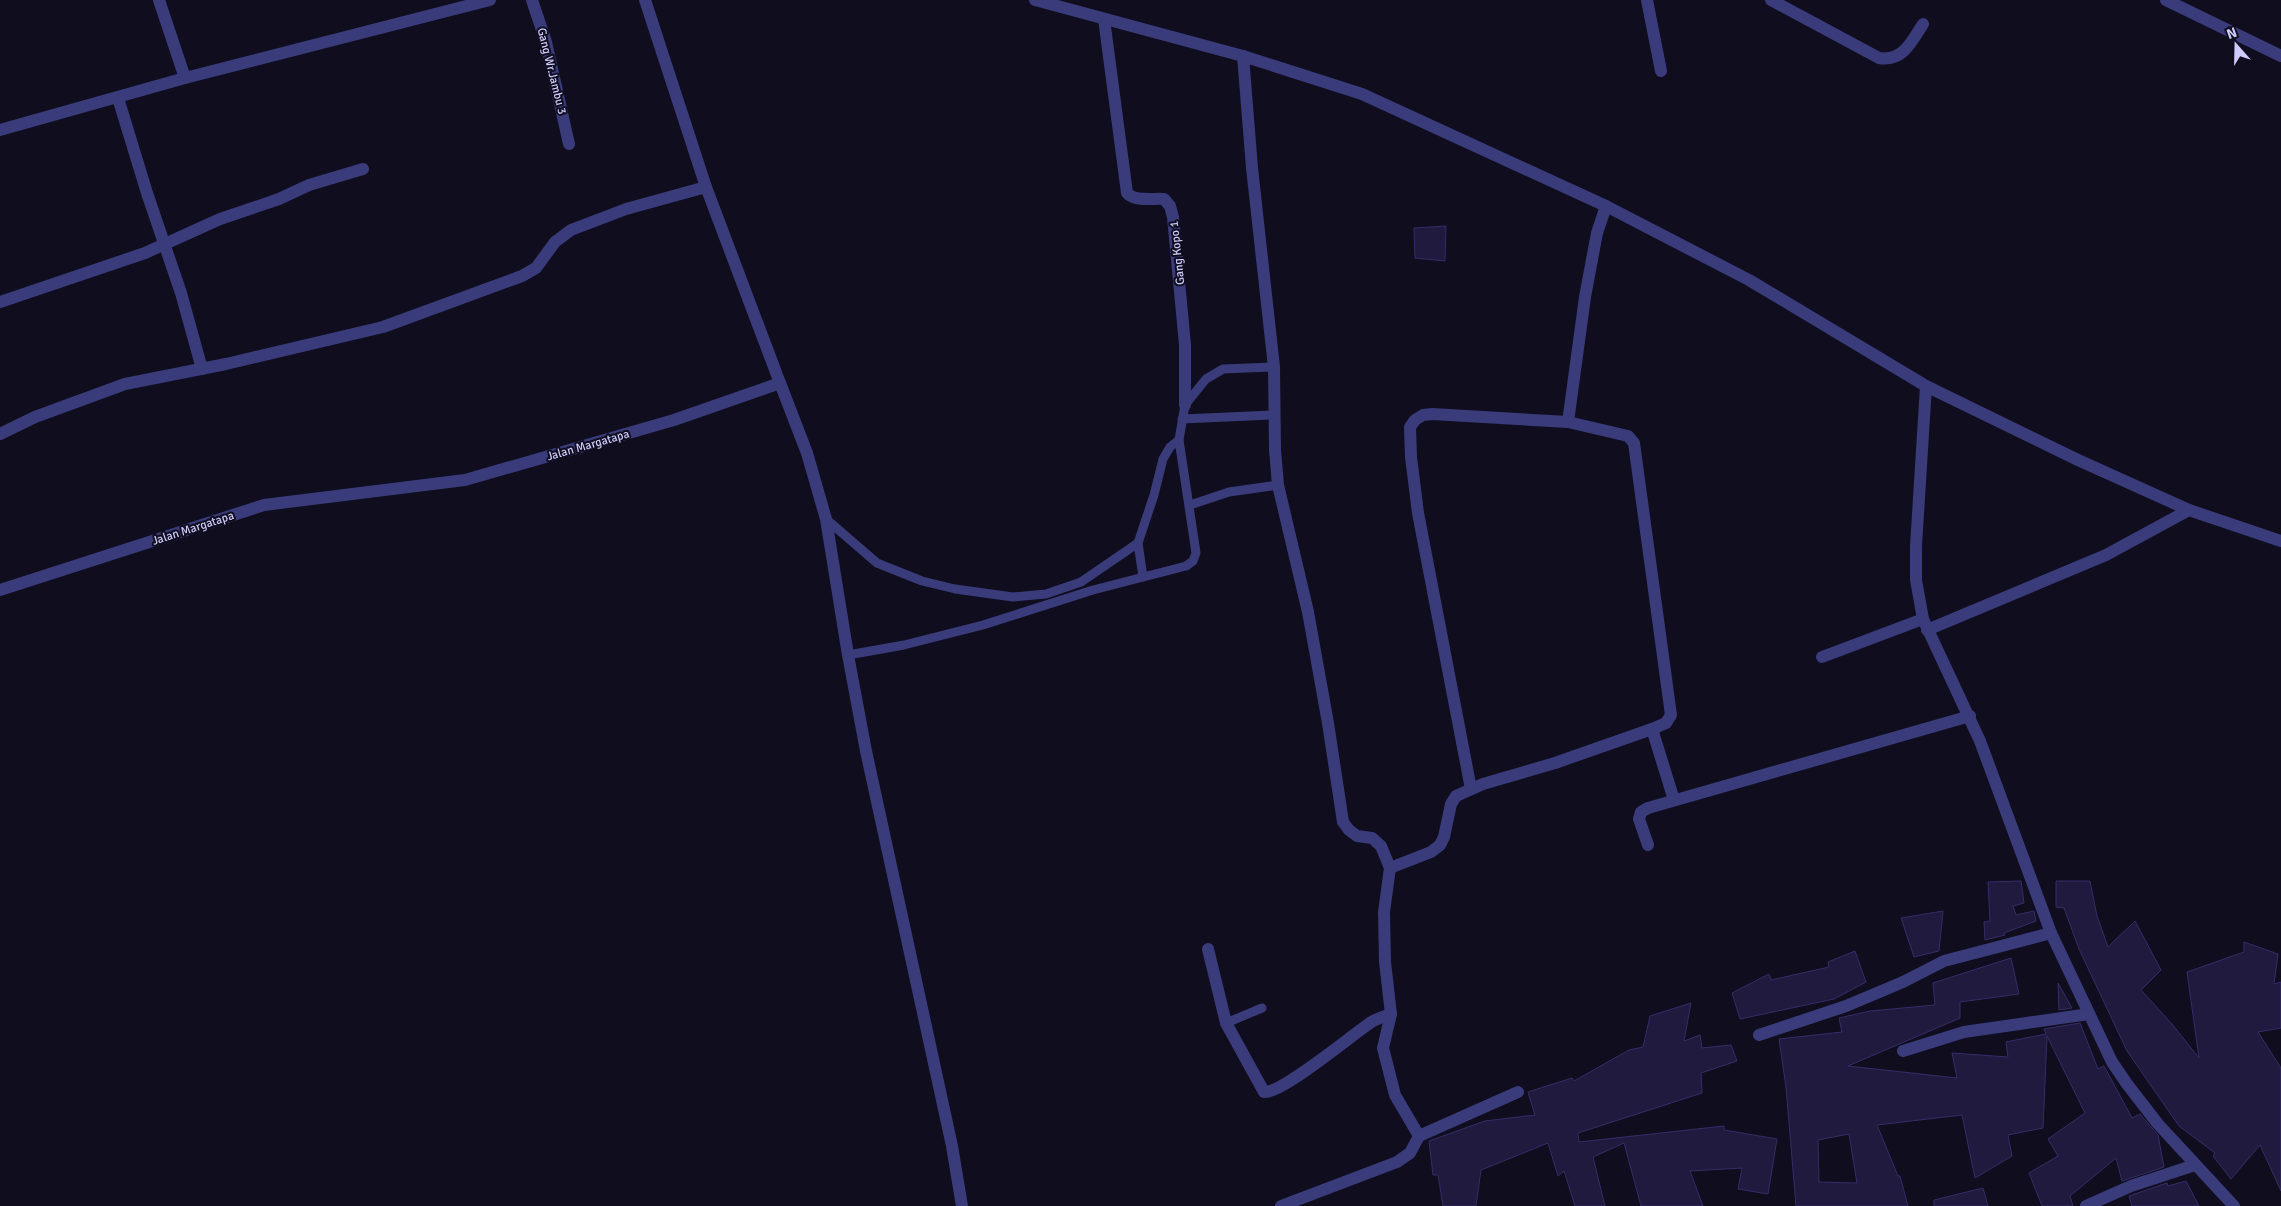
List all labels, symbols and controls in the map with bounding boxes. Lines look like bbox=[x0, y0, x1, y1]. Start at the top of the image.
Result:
north arrow bbox=[2211, 20, 2261, 70]
text: N bbox=[2224, 24, 2239, 43]
street label: Gang Wr.Jambu 3 bbox=[533, 26, 570, 116]
street label: Gang Kopo 1 bbox=[1167, 220, 1188, 286]
street label: Jalan Margatapa bbox=[545, 427, 631, 464]
street label: Jalan Margatapa bbox=[150, 508, 236, 549]

